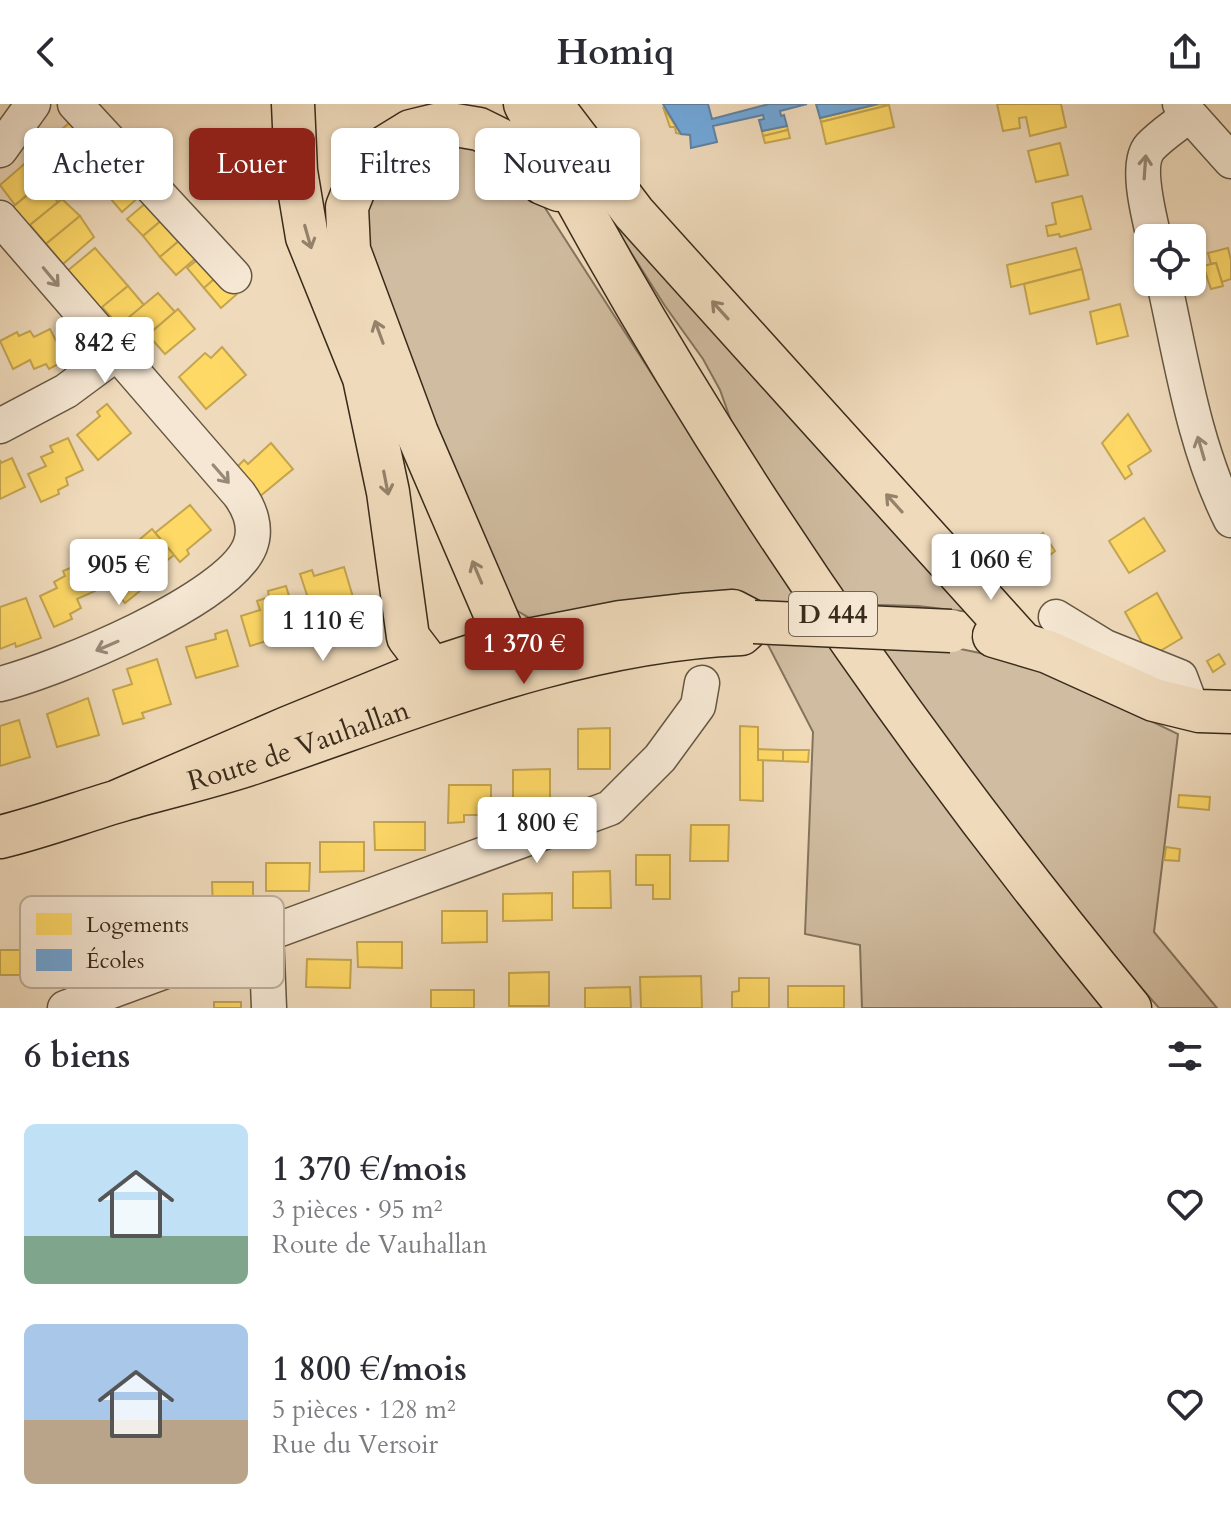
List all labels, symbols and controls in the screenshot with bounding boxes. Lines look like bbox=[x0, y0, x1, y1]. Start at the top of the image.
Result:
text: Homiq bbox=[557, 28, 674, 77]
icon: back bbox=[24, 30, 68, 74]
icon: share bbox=[1163, 30, 1207, 74]
chip: Acheter bbox=[24, 128, 173, 200]
chip: Louer bbox=[189, 128, 315, 200]
chip: Filtres bbox=[331, 128, 459, 200]
chip: Nouveau bbox=[475, 128, 640, 200]
one-way arrow bbox=[1138, 154, 1153, 181]
one-way arrow bbox=[301, 223, 316, 249]
map controls bbox=[1134, 224, 1206, 296]
button: locate bbox=[1134, 224, 1206, 296]
one-way arrow bbox=[42, 267, 60, 287]
one-way arrow bbox=[711, 300, 729, 320]
pin: 842 € bbox=[49, 317, 161, 385]
one-way arrow bbox=[371, 320, 385, 344]
text: 842 € bbox=[74, 325, 136, 360]
one-way arrow bbox=[1193, 436, 1208, 462]
one-way arrow bbox=[212, 463, 230, 483]
one-way arrow bbox=[379, 470, 394, 496]
one-way arrow bbox=[884, 493, 903, 513]
pin: 1 060 € bbox=[917, 534, 1065, 602]
pin: 905 € bbox=[63, 539, 175, 607]
text: 1 060 € bbox=[950, 542, 1032, 577]
text: 905 € bbox=[88, 547, 150, 582]
one-way arrow bbox=[468, 560, 483, 585]
road number: D 444 bbox=[789, 592, 877, 636]
pin: 1 110 € bbox=[249, 595, 397, 663]
text: 1 110 € bbox=[282, 603, 364, 638]
pin: 1 370 € bbox=[450, 618, 598, 686]
text: 1 370 € bbox=[483, 626, 565, 661]
one-way arrow bbox=[95, 639, 120, 654]
street label: Route de Vauhallan bbox=[183, 691, 414, 800]
pin: 1 800 € bbox=[463, 797, 611, 865]
text: 1 800 € bbox=[496, 805, 578, 840]
legend bbox=[20, 896, 284, 988]
text: Logements bbox=[86, 910, 189, 940]
text: Écoles bbox=[86, 946, 144, 976]
text: 6 biens bbox=[24, 1033, 130, 1079]
icon: filters bbox=[1163, 1034, 1207, 1078]
text: 1 370 €/mois bbox=[272, 1146, 467, 1192]
icon: home bbox=[88, 1156, 184, 1252]
icon: heart bbox=[1163, 1182, 1207, 1226]
text: 3 pièces · 95 m² bbox=[272, 1192, 443, 1227]
text: Route de Vauhallan bbox=[272, 1227, 487, 1262]
text: 1 800 €/mois bbox=[272, 1346, 467, 1392]
icon: home bbox=[88, 1356, 184, 1452]
icon: heart bbox=[1163, 1382, 1207, 1426]
text: 5 pièces · 128 m² bbox=[272, 1392, 456, 1427]
text: Rue du Versoir bbox=[272, 1427, 438, 1462]

